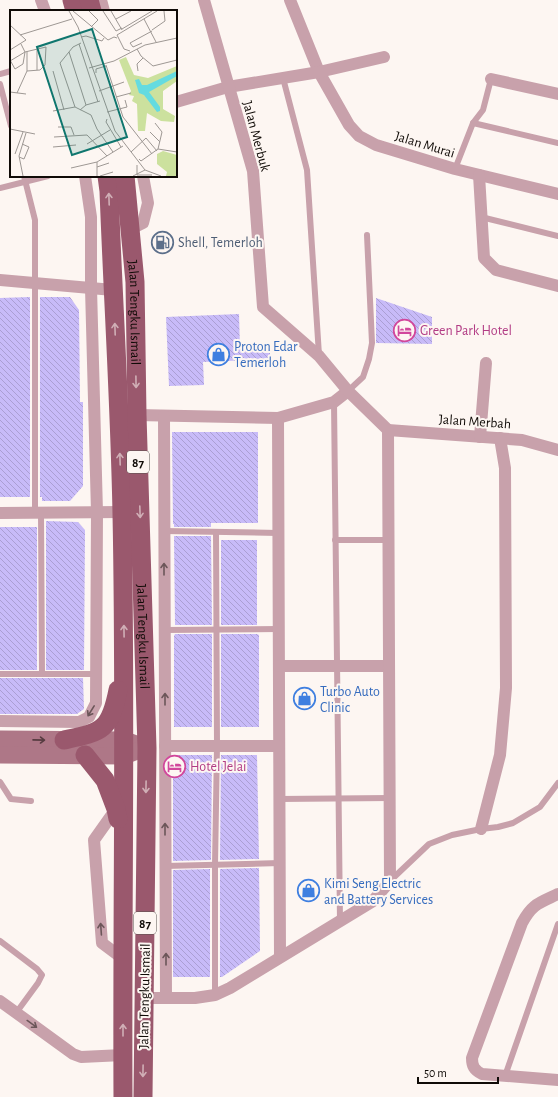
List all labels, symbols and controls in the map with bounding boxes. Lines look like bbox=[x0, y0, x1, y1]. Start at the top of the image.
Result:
inset map bbox=[10, 10, 177, 177]
street label: Jalan Merbuk bbox=[240, 100, 272, 174]
street label: Jalan Murai bbox=[393, 129, 456, 161]
one-way arrow bbox=[105, 193, 113, 206]
fuel station icon: Shell, Temerloh bbox=[150, 229, 176, 255]
place label: Shell, Temerloh bbox=[178, 236, 263, 250]
street label: Jalan Tengku Ismail bbox=[125, 259, 142, 365]
hotel icon: Green Park Hotel bbox=[391, 317, 417, 343]
one-way arrow bbox=[111, 323, 118, 336]
place label: Green Park Hotel bbox=[420, 324, 512, 338]
place label: Proton Edar Temerloh bbox=[234, 340, 298, 370]
shop icon: Proton Edar Temerloh bbox=[206, 341, 232, 367]
one-way arrow bbox=[132, 375, 140, 388]
street label: Jalan Merbah bbox=[438, 412, 512, 432]
road number: 87 bbox=[127, 451, 149, 473]
one-way arrow bbox=[116, 453, 124, 466]
one-way arrow bbox=[136, 505, 144, 518]
one-way arrow bbox=[160, 563, 168, 576]
street label: Jalan Tengku Ismail bbox=[134, 584, 151, 689]
one-way arrow bbox=[120, 625, 128, 638]
place label: Turbo Auto Clinic bbox=[320, 685, 380, 715]
shop icon: Turbo Auto Clinic bbox=[291, 686, 317, 712]
one-way arrow bbox=[161, 693, 169, 706]
one-way arrow bbox=[87, 706, 96, 717]
one-way arrow bbox=[32, 736, 45, 744]
hotel icon: Hotel Jelai bbox=[162, 753, 188, 779]
place label: Hotel Jelai bbox=[190, 760, 247, 774]
one-way arrow bbox=[142, 780, 150, 793]
one-way arrow bbox=[161, 823, 169, 836]
place label: Kimi Seng Electric and Battery Services bbox=[324, 877, 433, 907]
shop icon: Kimi Seng Electric and Battery Services bbox=[296, 878, 322, 904]
road number: 87 bbox=[134, 912, 156, 934]
one-way arrow bbox=[97, 923, 104, 936]
street label: Jalan Tengku Ismail bbox=[137, 943, 153, 1049]
one-way arrow bbox=[162, 953, 169, 966]
one-way arrow bbox=[26, 1020, 37, 1028]
one-way arrow bbox=[119, 1024, 127, 1037]
scale bar bbox=[418, 1059, 498, 1085]
one-way arrow bbox=[139, 1064, 147, 1077]
text: 50 m bbox=[424, 1067, 447, 1079]

